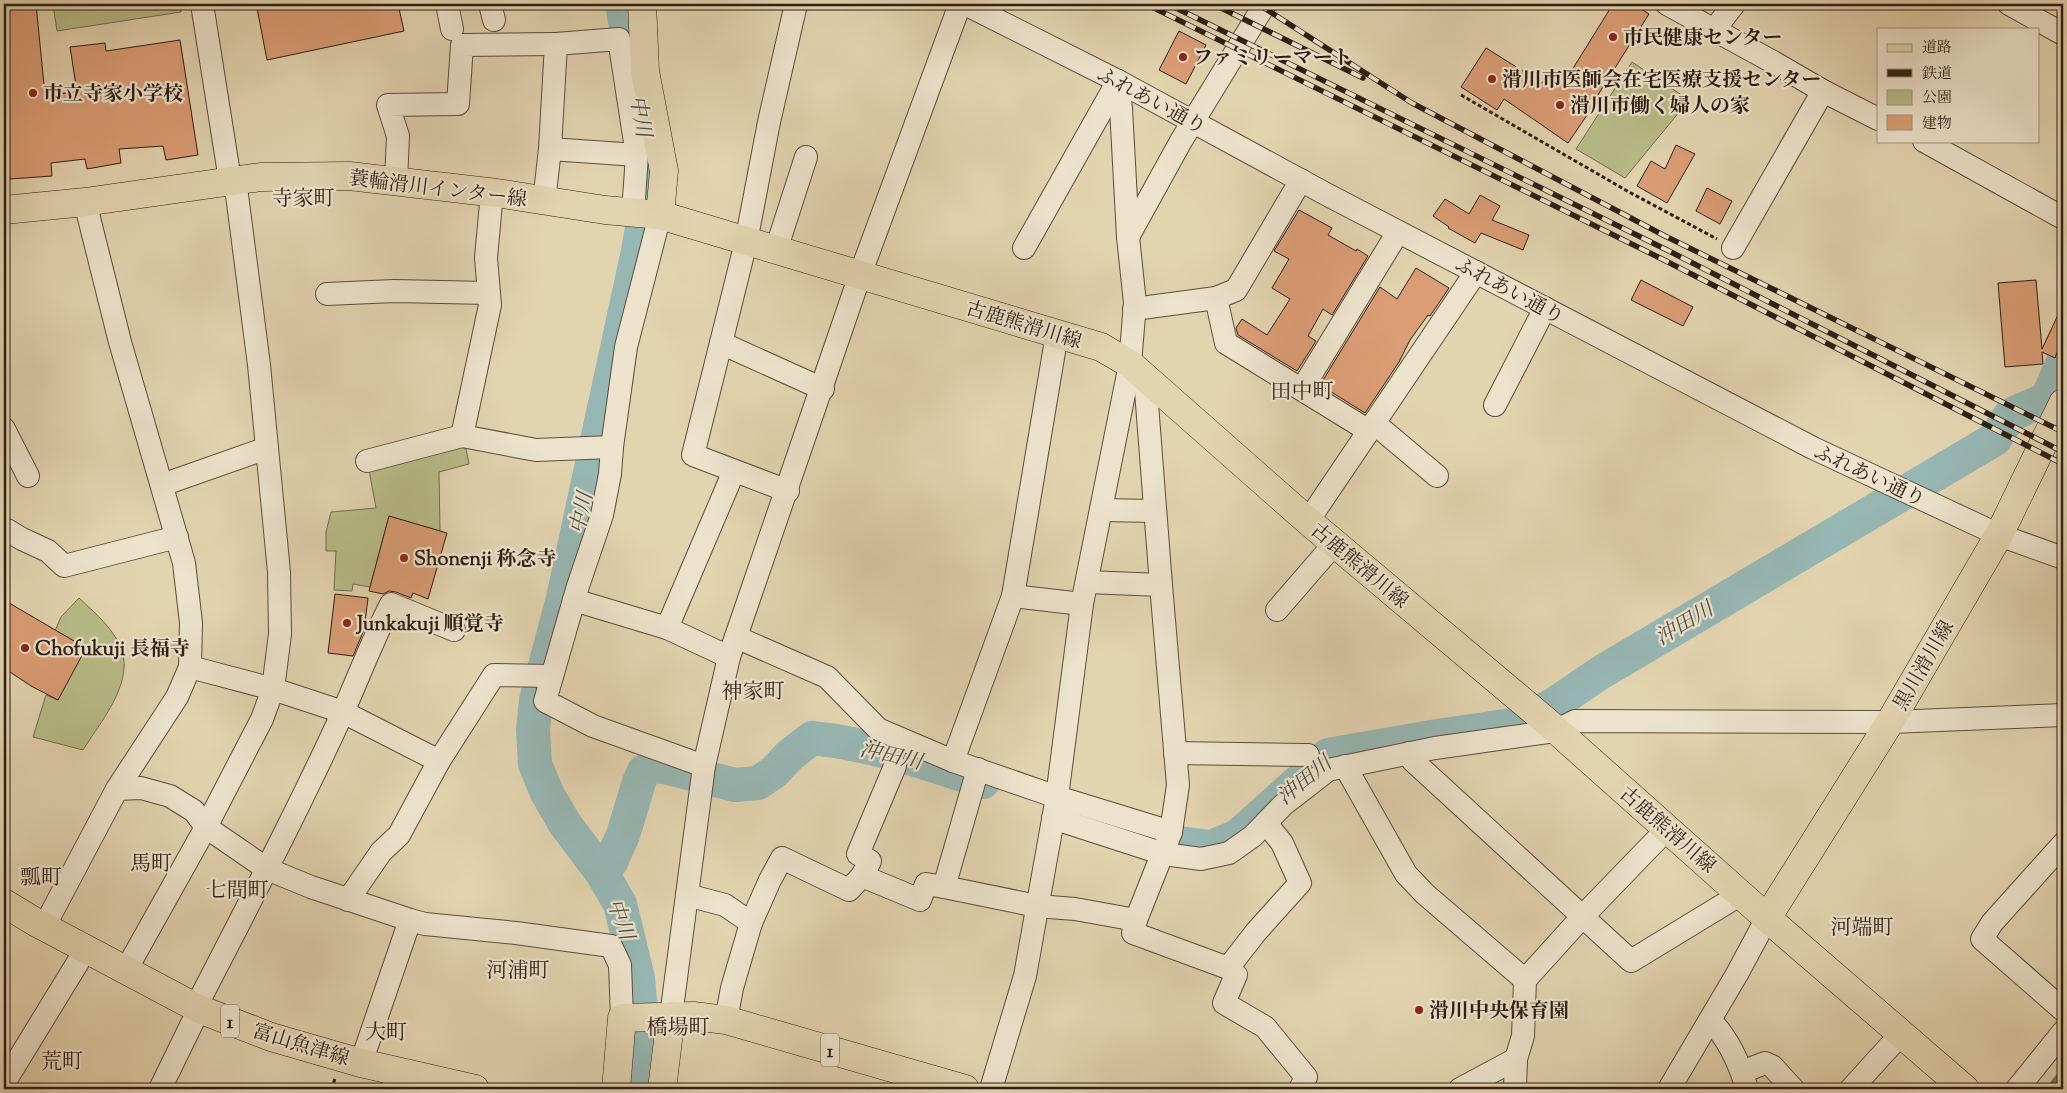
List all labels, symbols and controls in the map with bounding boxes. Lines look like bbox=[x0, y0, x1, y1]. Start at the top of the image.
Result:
place label: 市民健康センター bbox=[1623, 25, 1782, 54]
legend bbox=[1877, 28, 2040, 142]
marker: 市民健康センター bbox=[1607, 31, 1619, 43]
text: 道路 bbox=[1922, 38, 1952, 59]
place label: ファミリーマート bbox=[1193, 45, 1353, 74]
marker: ファミリーマート bbox=[1177, 51, 1189, 63]
street label: ふれあい通り bbox=[1091, 61, 1211, 143]
text: 鉄道 bbox=[1922, 64, 1952, 85]
place label: 滑川市医師会在宅医療支援センター bbox=[1502, 67, 1821, 96]
marker: 滑川市医師会在宅医療支援センター bbox=[1486, 73, 1498, 85]
place label: 市立寺家小学校 bbox=[43, 81, 183, 110]
marker: 市立寺家小学校 bbox=[27, 87, 39, 99]
text: 公園 bbox=[1922, 88, 1952, 109]
water label: 中川 bbox=[621, 93, 658, 142]
place label: 滑川市働く婦人の家 bbox=[1570, 93, 1750, 122]
marker: 滑川市働く婦人の家 bbox=[1554, 99, 1566, 111]
text: 建物 bbox=[1922, 114, 1952, 135]
street label: 蓑輪滑川インター線 bbox=[347, 165, 528, 216]
district label: 寺家町 bbox=[272, 185, 335, 215]
street label: ふれあい通り bbox=[1449, 251, 1569, 333]
street label: 古鹿熊滑川線 bbox=[962, 295, 1085, 358]
district label: 田中町 bbox=[1271, 378, 1334, 408]
street label: ふれあい通り bbox=[1808, 439, 1929, 516]
water label: 中川 bbox=[564, 488, 602, 537]
street label: 古鹿熊滑川線 bbox=[1303, 517, 1414, 617]
place label: Shonenji 称念寺 bbox=[414, 546, 556, 575]
marker: Shonenji 称念寺 bbox=[398, 552, 410, 564]
water label: 沖田川 bbox=[1650, 595, 1721, 654]
place label: Junkakuji 順覚寺 bbox=[355, 611, 504, 640]
street label: 黒川滑川線 bbox=[1888, 616, 1963, 717]
marker: Junkakuji 順覚寺 bbox=[341, 617, 353, 629]
place label: Chofukuji 長福寺 bbox=[35, 636, 190, 665]
marker: Chofukuji 長福寺 bbox=[19, 642, 31, 654]
district label: 神家町 bbox=[722, 678, 785, 708]
water label: 沖田川 bbox=[856, 735, 927, 779]
water label: 沖田川 bbox=[1271, 749, 1341, 813]
street label: 古鹿熊滑川線 bbox=[1612, 781, 1721, 881]
district label: 馬町 bbox=[130, 850, 172, 880]
district label: 瓢町 bbox=[20, 864, 62, 894]
district label: 七間町 bbox=[206, 877, 269, 907]
water label: 中川 bbox=[598, 895, 641, 946]
district label: 河端町 bbox=[1831, 914, 1894, 944]
district label: 河浦町 bbox=[487, 957, 550, 987]
place label: 滑川中央保育園 bbox=[1429, 998, 1569, 1027]
road number: 1 bbox=[221, 1004, 239, 1038]
marker: 滑川中央保育園 bbox=[1413, 1004, 1425, 1016]
district label: 橋場町 bbox=[647, 1014, 710, 1044]
street label: 富山魚津線 bbox=[248, 1018, 352, 1075]
district label: 大町 bbox=[365, 1019, 407, 1049]
road number: 1 bbox=[821, 1034, 839, 1066]
district label: 荒町 bbox=[41, 1048, 83, 1078]

